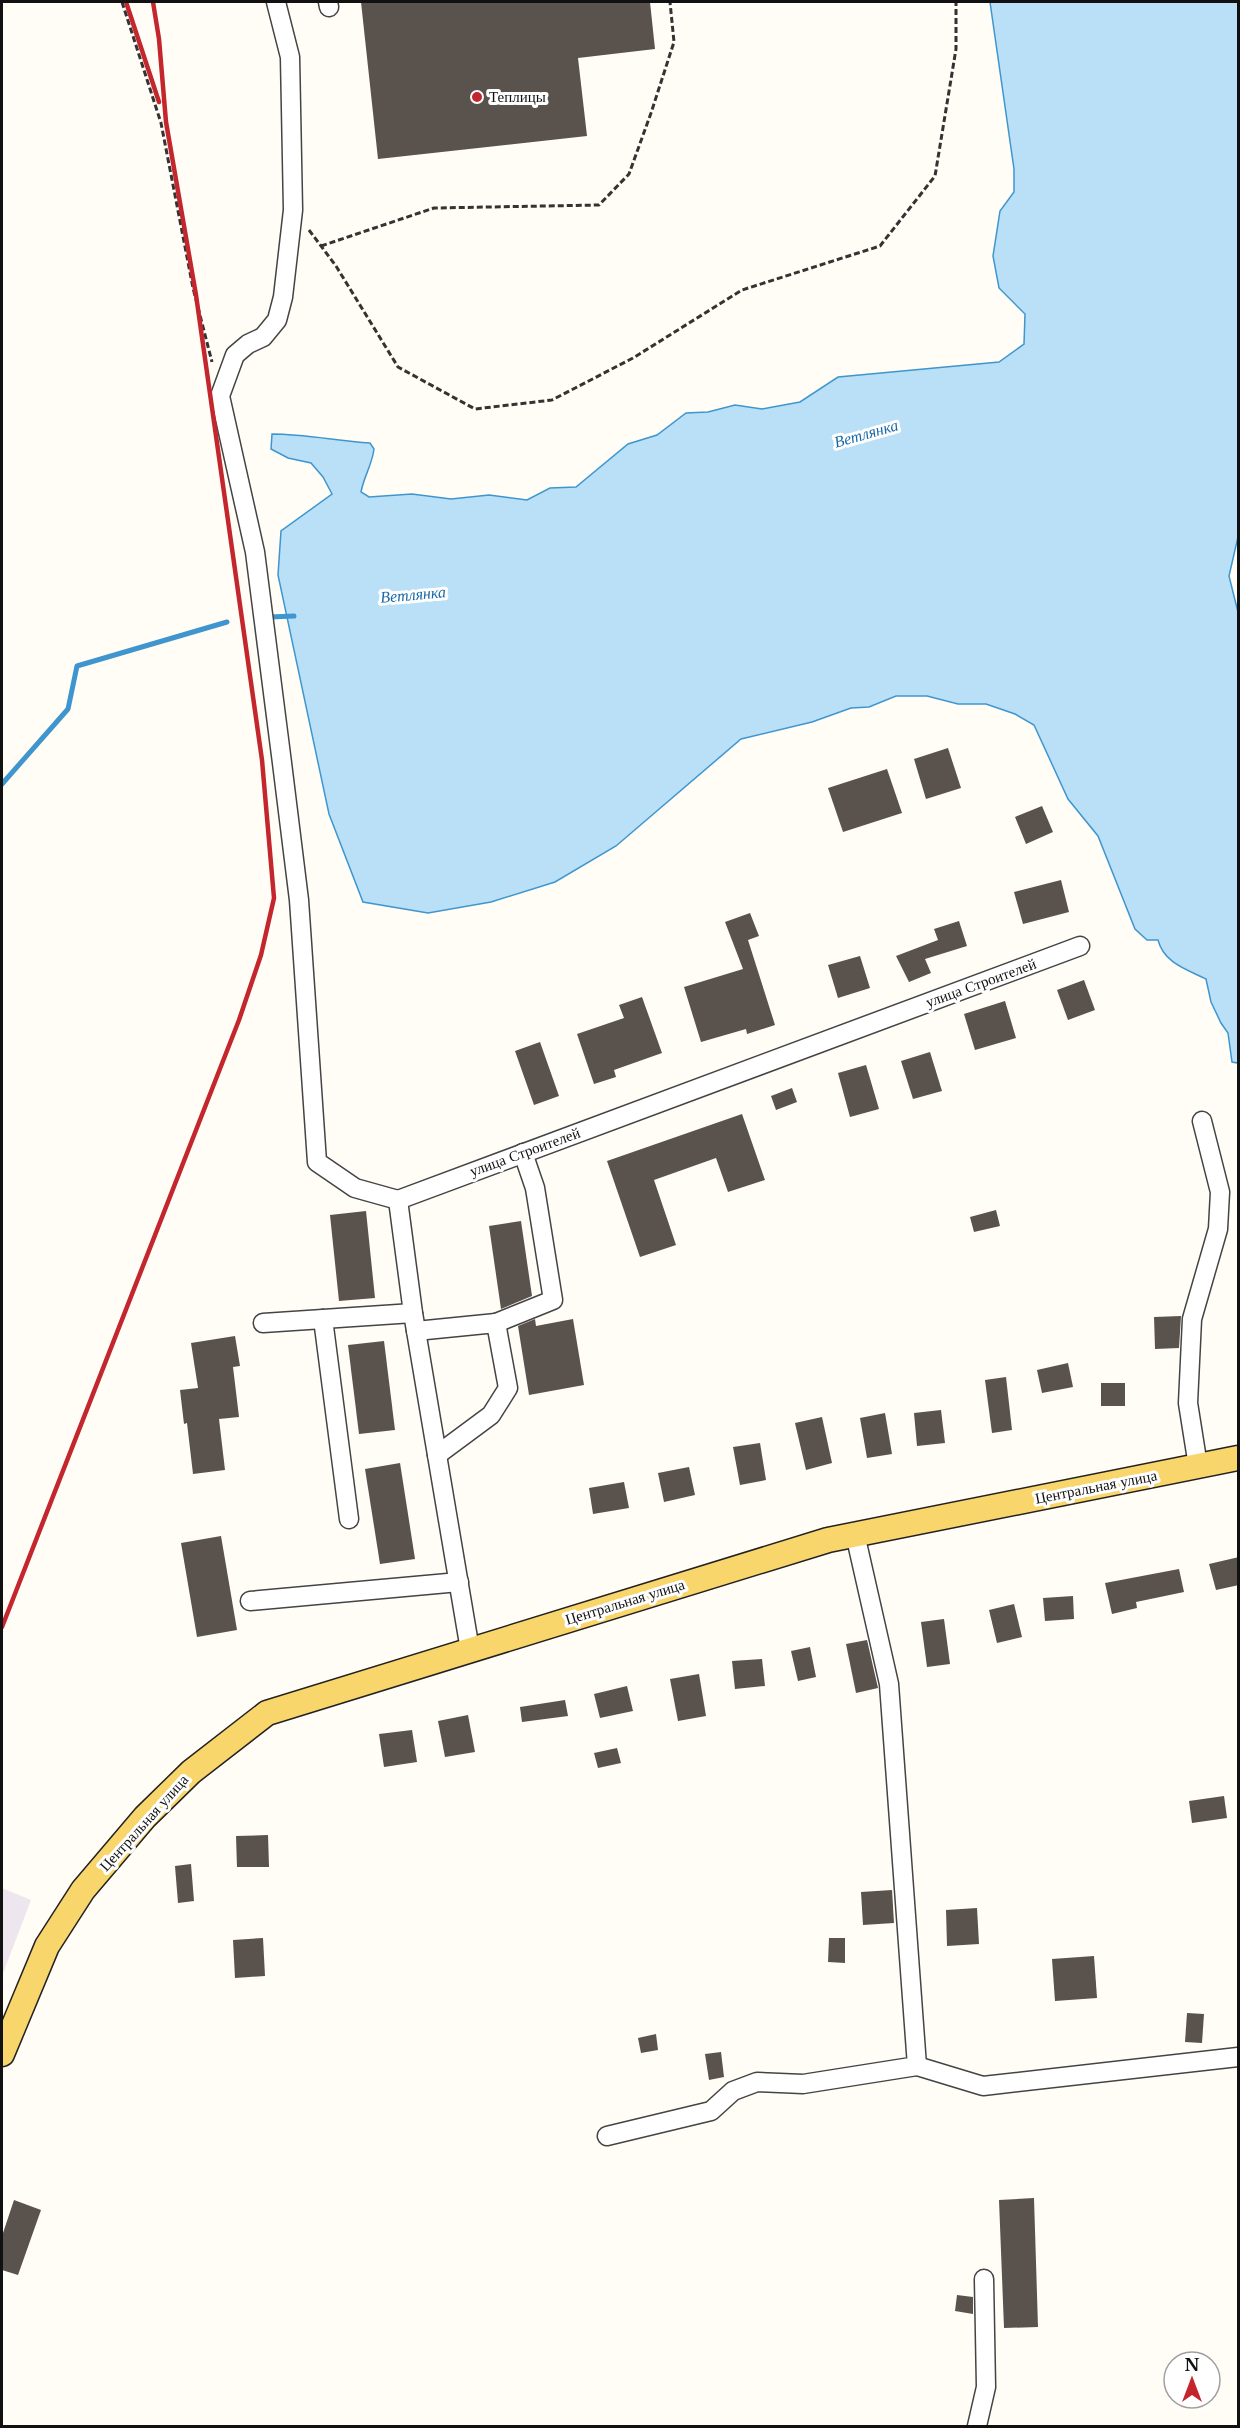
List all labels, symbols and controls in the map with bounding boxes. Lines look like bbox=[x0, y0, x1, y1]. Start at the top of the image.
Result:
place label: Теплицы bbox=[489, 87, 546, 106]
marker: Теплицы bbox=[470, 90, 484, 104]
water label: Ветлянка bbox=[832, 414, 900, 452]
water label: Ветлянка bbox=[379, 581, 447, 607]
street label: улица Строителей bbox=[923, 954, 1039, 1011]
street label: улица Строителей bbox=[467, 1123, 583, 1180]
street label: Центральная улица bbox=[1033, 1465, 1159, 1508]
street label: Центральная улица bbox=[563, 1574, 687, 1629]
street label: Центральная улица bbox=[95, 1770, 192, 1875]
north arrow bbox=[1162, 2350, 1222, 2410]
text: N bbox=[1184, 2355, 1200, 2375]

